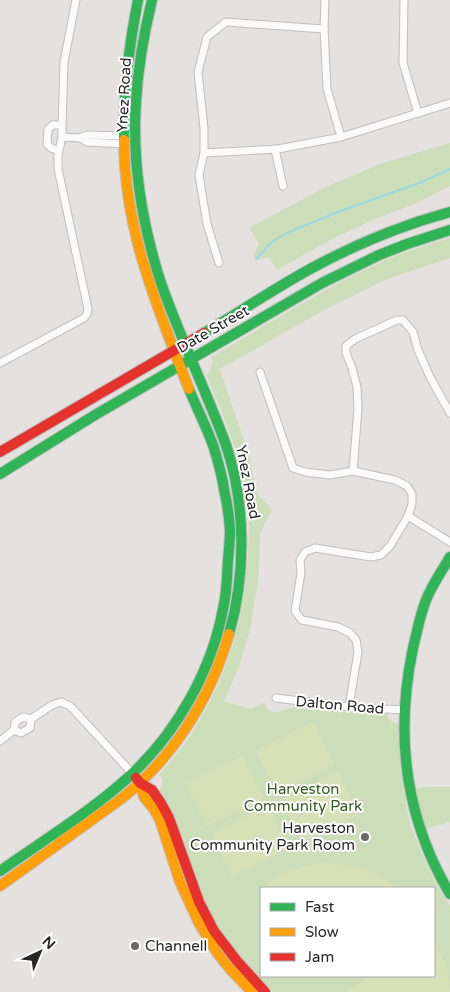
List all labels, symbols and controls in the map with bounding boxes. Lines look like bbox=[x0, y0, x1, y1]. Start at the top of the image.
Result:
street label: Ynez Road bbox=[113, 57, 135, 133]
street label: Date Street bbox=[174, 301, 252, 357]
street label: Ynez Road bbox=[232, 443, 264, 521]
street label: Dalton Road bbox=[295, 692, 385, 718]
park label: Harveston Community Park bbox=[244, 780, 362, 815]
place label: Harveston Community Park Room bbox=[190, 819, 355, 854]
marker: Harveston Community Park Room bbox=[359, 831, 371, 843]
legend bbox=[260, 887, 435, 977]
text: Fast bbox=[305, 898, 335, 916]
text: Slow bbox=[305, 923, 339, 941]
north arrow bbox=[15, 927, 65, 977]
text: N bbox=[39, 933, 59, 953]
place label: Channell bbox=[145, 937, 207, 955]
marker: Channell bbox=[129, 940, 141, 952]
text: Jam bbox=[305, 948, 334, 966]

